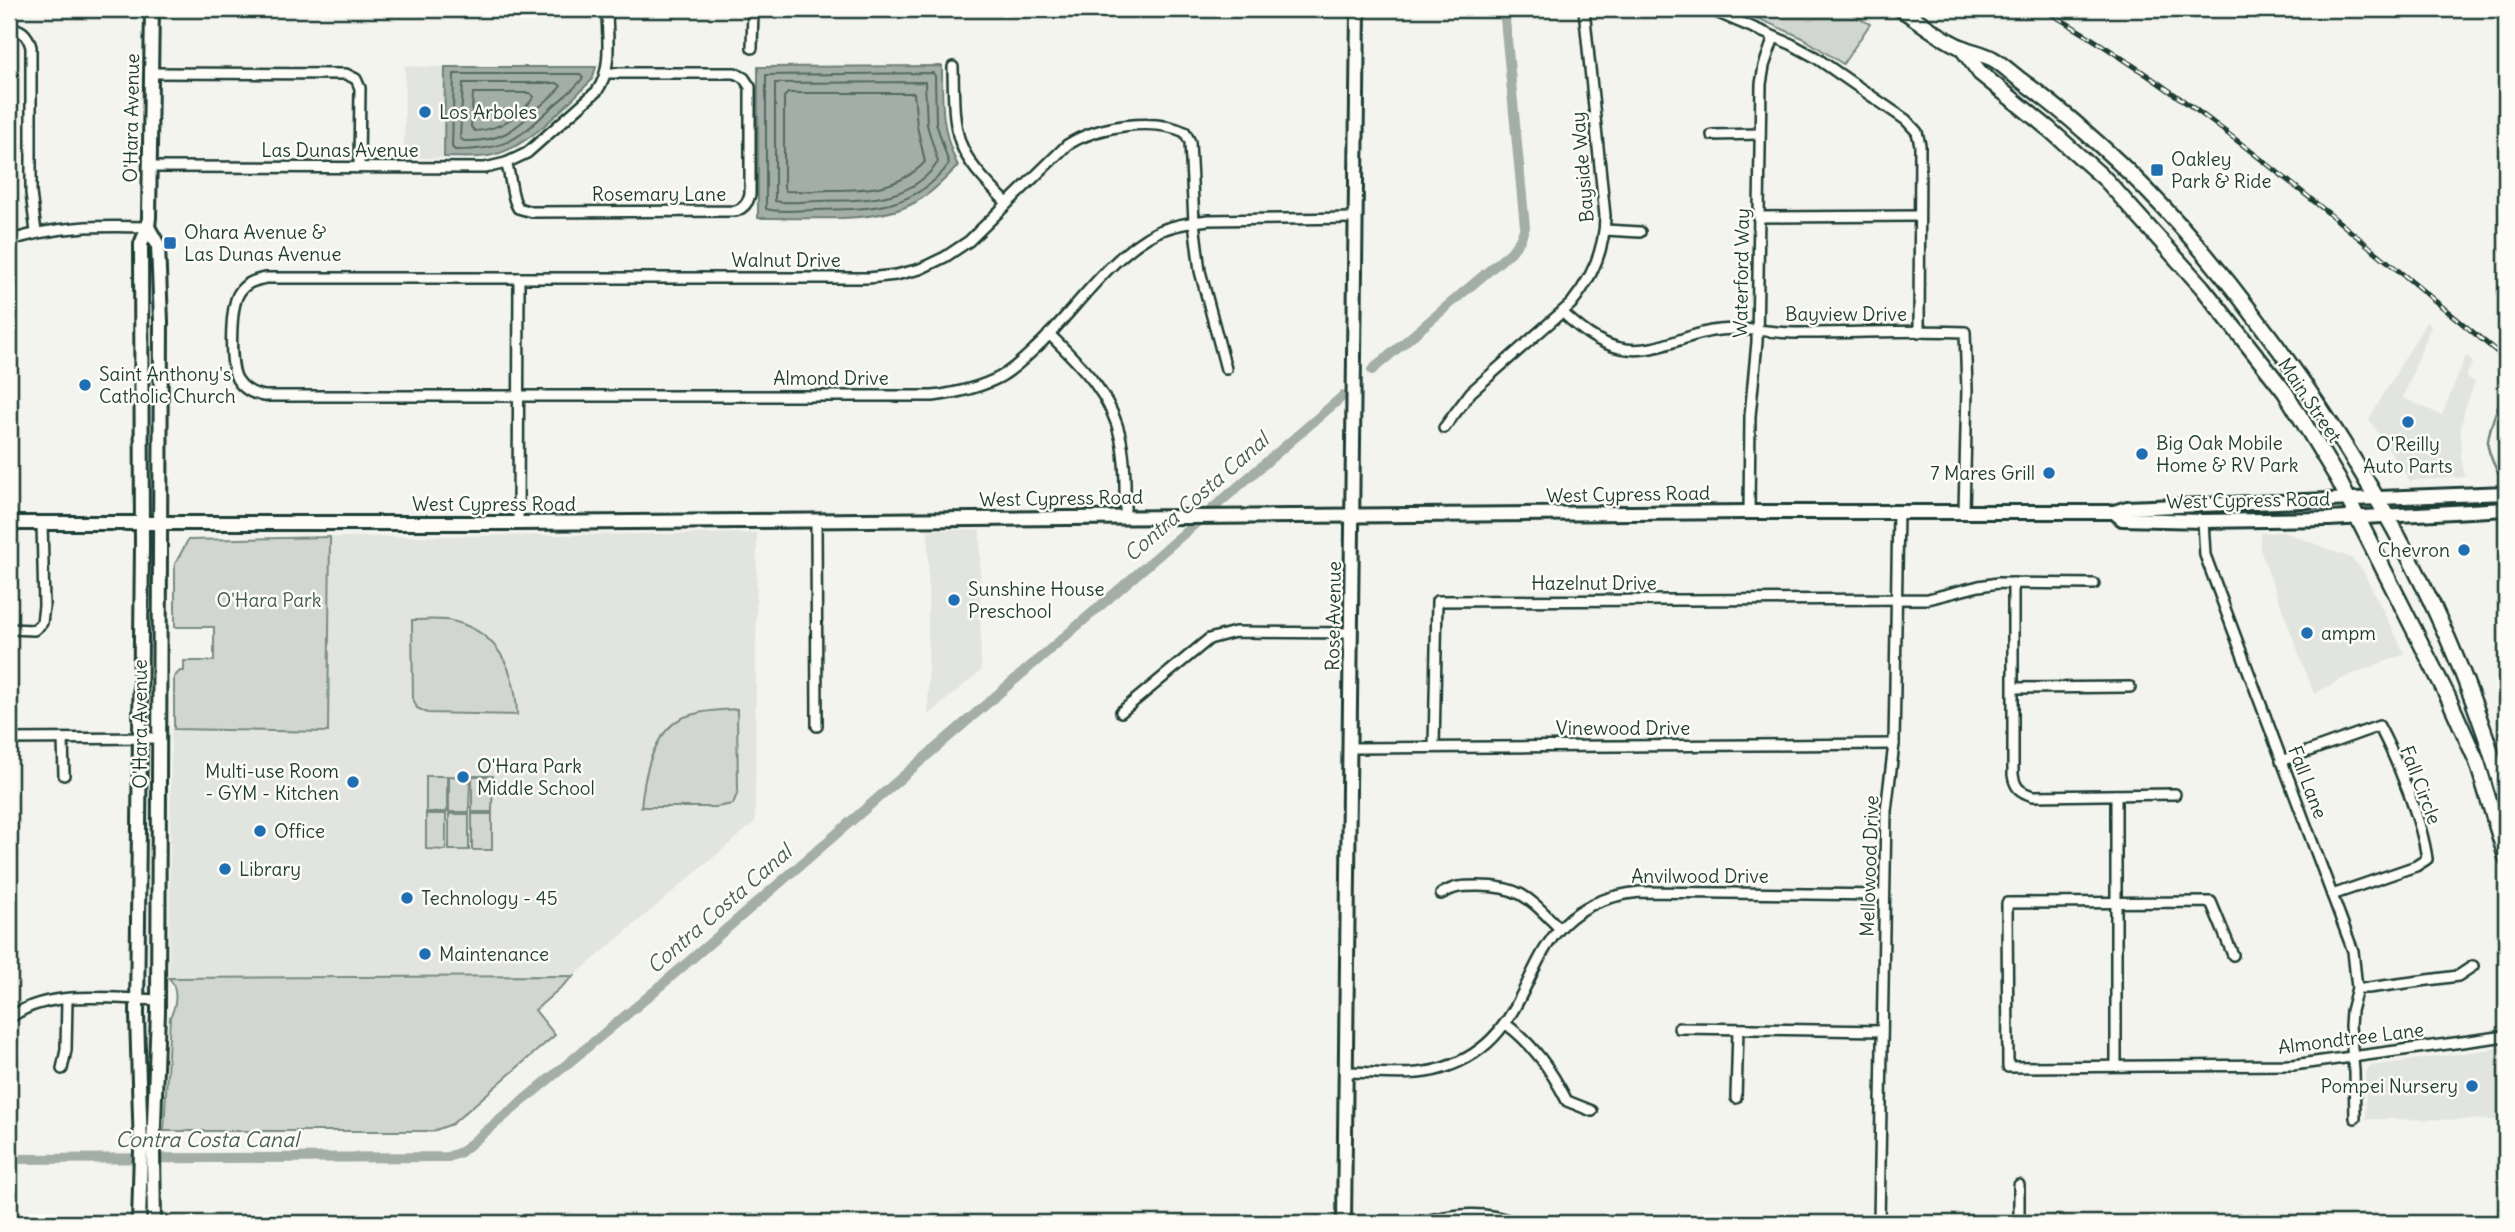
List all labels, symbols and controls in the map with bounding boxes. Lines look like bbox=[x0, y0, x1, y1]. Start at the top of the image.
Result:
street label: O'Hara Avenue bbox=[118, 53, 144, 183]
place label: Los Arboles bbox=[439, 100, 537, 124]
marker: Los Arboles bbox=[417, 104, 433, 120]
street label: Bayside Way bbox=[1565, 111, 1599, 223]
street label: Las Dunas Avenue bbox=[261, 138, 419, 162]
place label: Oakley Park & Ride bbox=[2171, 147, 2272, 193]
marker: Oakley Park & Ride bbox=[2149, 162, 2165, 178]
street label: Rosemary Lane bbox=[592, 182, 726, 206]
street label: Waterford Way bbox=[1728, 208, 1754, 338]
place label: Ohara Avenue & Las Dunas Avenue bbox=[184, 220, 342, 266]
marker: Ohara Avenue & Las Dunas Avenue bbox=[162, 235, 178, 251]
street label: Walnut Drive bbox=[731, 248, 841, 272]
street label: Bayview Drive bbox=[1785, 302, 1907, 326]
street label: Main Street bbox=[2273, 353, 2347, 447]
place label: Saint Anthony's Catholic Church bbox=[99, 362, 236, 408]
street label: Almond Drive bbox=[773, 366, 889, 390]
marker: Saint Anthony's Catholic Church bbox=[77, 377, 93, 393]
marker: O'Reilly Auto Parts bbox=[2400, 414, 2416, 430]
water label: Contra Costa Canal bbox=[1118, 425, 1277, 567]
place label: Big Oak Mobile Home & RV Park bbox=[2156, 431, 2299, 477]
place label: O'Reilly Auto Parts bbox=[2363, 432, 2453, 478]
marker: Big Oak Mobile Home & RV Park bbox=[2134, 446, 2150, 462]
place label: 7 Mares Grill bbox=[1930, 461, 2035, 485]
marker: 7 Mares Grill bbox=[2041, 465, 2057, 481]
street label: West Cypress Road bbox=[1546, 481, 1710, 507]
street label: West Cypress Road bbox=[979, 485, 1143, 511]
street label: West Cypress Road bbox=[2166, 487, 2330, 513]
street label: West Cypress Road bbox=[412, 492, 576, 516]
place label: Chevron bbox=[2378, 538, 2450, 562]
marker: Chevron bbox=[2456, 542, 2472, 558]
street label: Rose Avenue bbox=[1320, 561, 1346, 671]
street label: Hazelnut Drive bbox=[1531, 571, 1657, 595]
place label: Sunshine House Preschool bbox=[968, 577, 1105, 623]
park label: O'Hara Park bbox=[217, 588, 322, 612]
marker: Sunshine House Preschool bbox=[946, 592, 962, 608]
place label: ampm bbox=[2321, 621, 2376, 645]
marker: ampm bbox=[2299, 625, 2315, 641]
street label: O'Hara Avenue bbox=[128, 659, 152, 789]
street label: Vinewood Drive bbox=[1556, 716, 1690, 740]
street label: Fall Lane bbox=[2283, 742, 2333, 822]
street label: Fall Circle bbox=[2395, 742, 2447, 828]
place label: O'Hara Park Middle School bbox=[477, 754, 595, 800]
place label: Multi-use Room - GYM - Kitchen bbox=[205, 759, 339, 805]
marker: O'Hara Park Middle School bbox=[455, 769, 471, 785]
marker: Multi-use Room - GYM - Kitchen bbox=[345, 774, 361, 790]
street label: Mellowood Drive bbox=[1855, 795, 1883, 937]
place label: Office bbox=[274, 819, 325, 843]
marker: Office bbox=[252, 823, 268, 839]
water label: Contra Costa Canal bbox=[641, 837, 800, 979]
place label: Library bbox=[239, 857, 301, 881]
marker: Library bbox=[217, 861, 233, 877]
street label: Anvilwood Drive bbox=[1631, 864, 1769, 888]
place label: Technology - 45 bbox=[421, 886, 558, 910]
marker: Technology - 45 bbox=[399, 890, 415, 906]
place label: Maintenance bbox=[439, 942, 549, 966]
marker: Maintenance bbox=[417, 946, 433, 962]
street label: Almondtree Lane bbox=[2277, 1017, 2425, 1059]
place label: Pompei Nursery bbox=[2321, 1074, 2458, 1098]
marker: Pompei Nursery bbox=[2464, 1078, 2480, 1094]
water label: Contra Costa Canal bbox=[115, 1126, 302, 1153]

